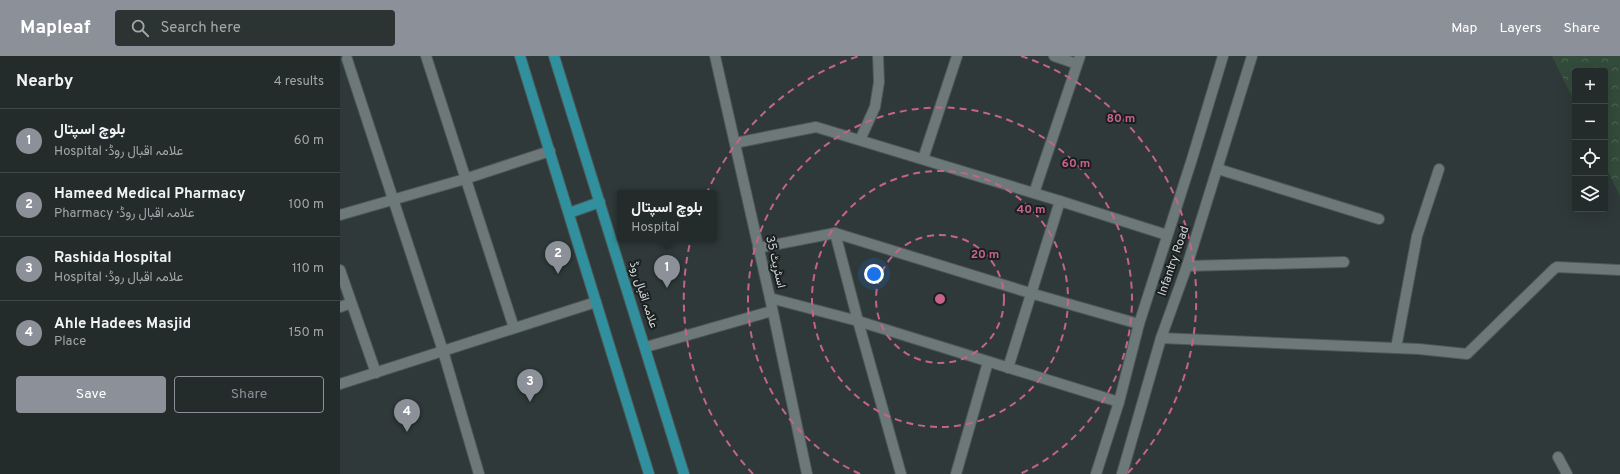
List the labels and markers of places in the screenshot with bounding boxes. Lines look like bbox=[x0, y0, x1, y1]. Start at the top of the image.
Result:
pin: 2 bbox=[545, 241, 571, 274]
pin: 1 bbox=[654, 255, 680, 288]
centre of rings bbox=[933, 292, 947, 306]
pin: 3 bbox=[517, 369, 543, 402]
pin: 4 bbox=[394, 399, 420, 432]

